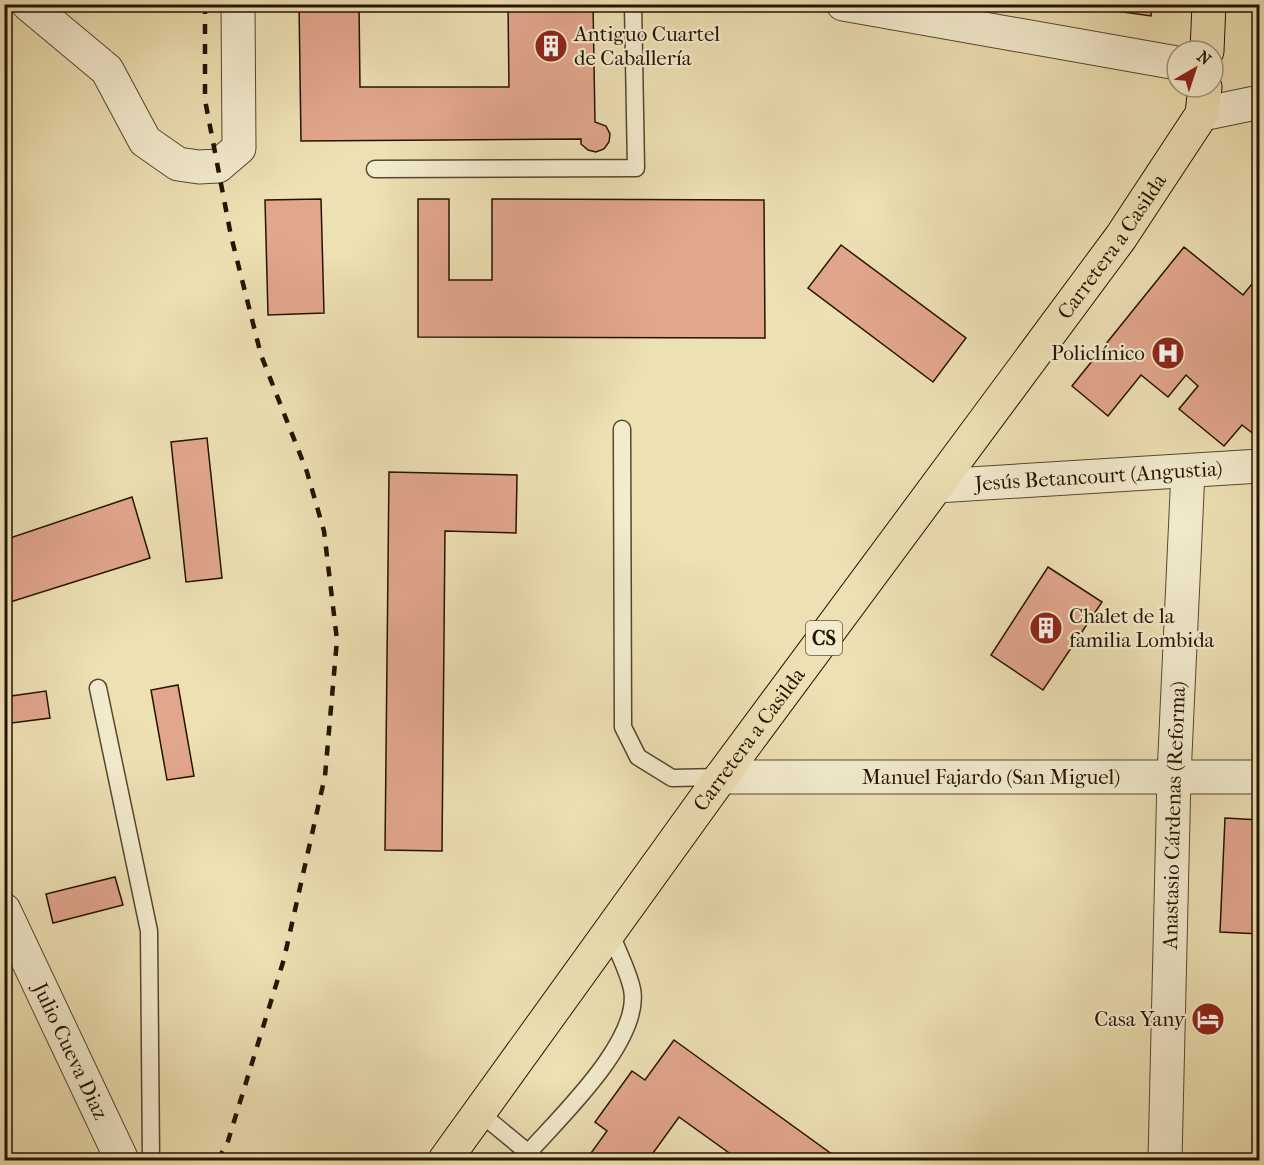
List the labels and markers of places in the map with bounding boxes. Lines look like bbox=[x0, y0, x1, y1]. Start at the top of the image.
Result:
place label: Antiguo Cuartel de Caballería bbox=[573, 22, 720, 70]
building icon: Antiguo Cuartel de Caballería bbox=[533, 28, 569, 64]
hospital icon: Policlínico bbox=[1150, 335, 1186, 371]
place label: Policlínico bbox=[1051, 341, 1145, 365]
place label: Chalet de la familia Lombida bbox=[1069, 604, 1215, 652]
building icon: Chalet de la familia Lombida bbox=[1028, 610, 1064, 646]
hotel icon: Casa Yany bbox=[1190, 1001, 1226, 1037]
place label: Casa Yany bbox=[1094, 1007, 1186, 1031]

